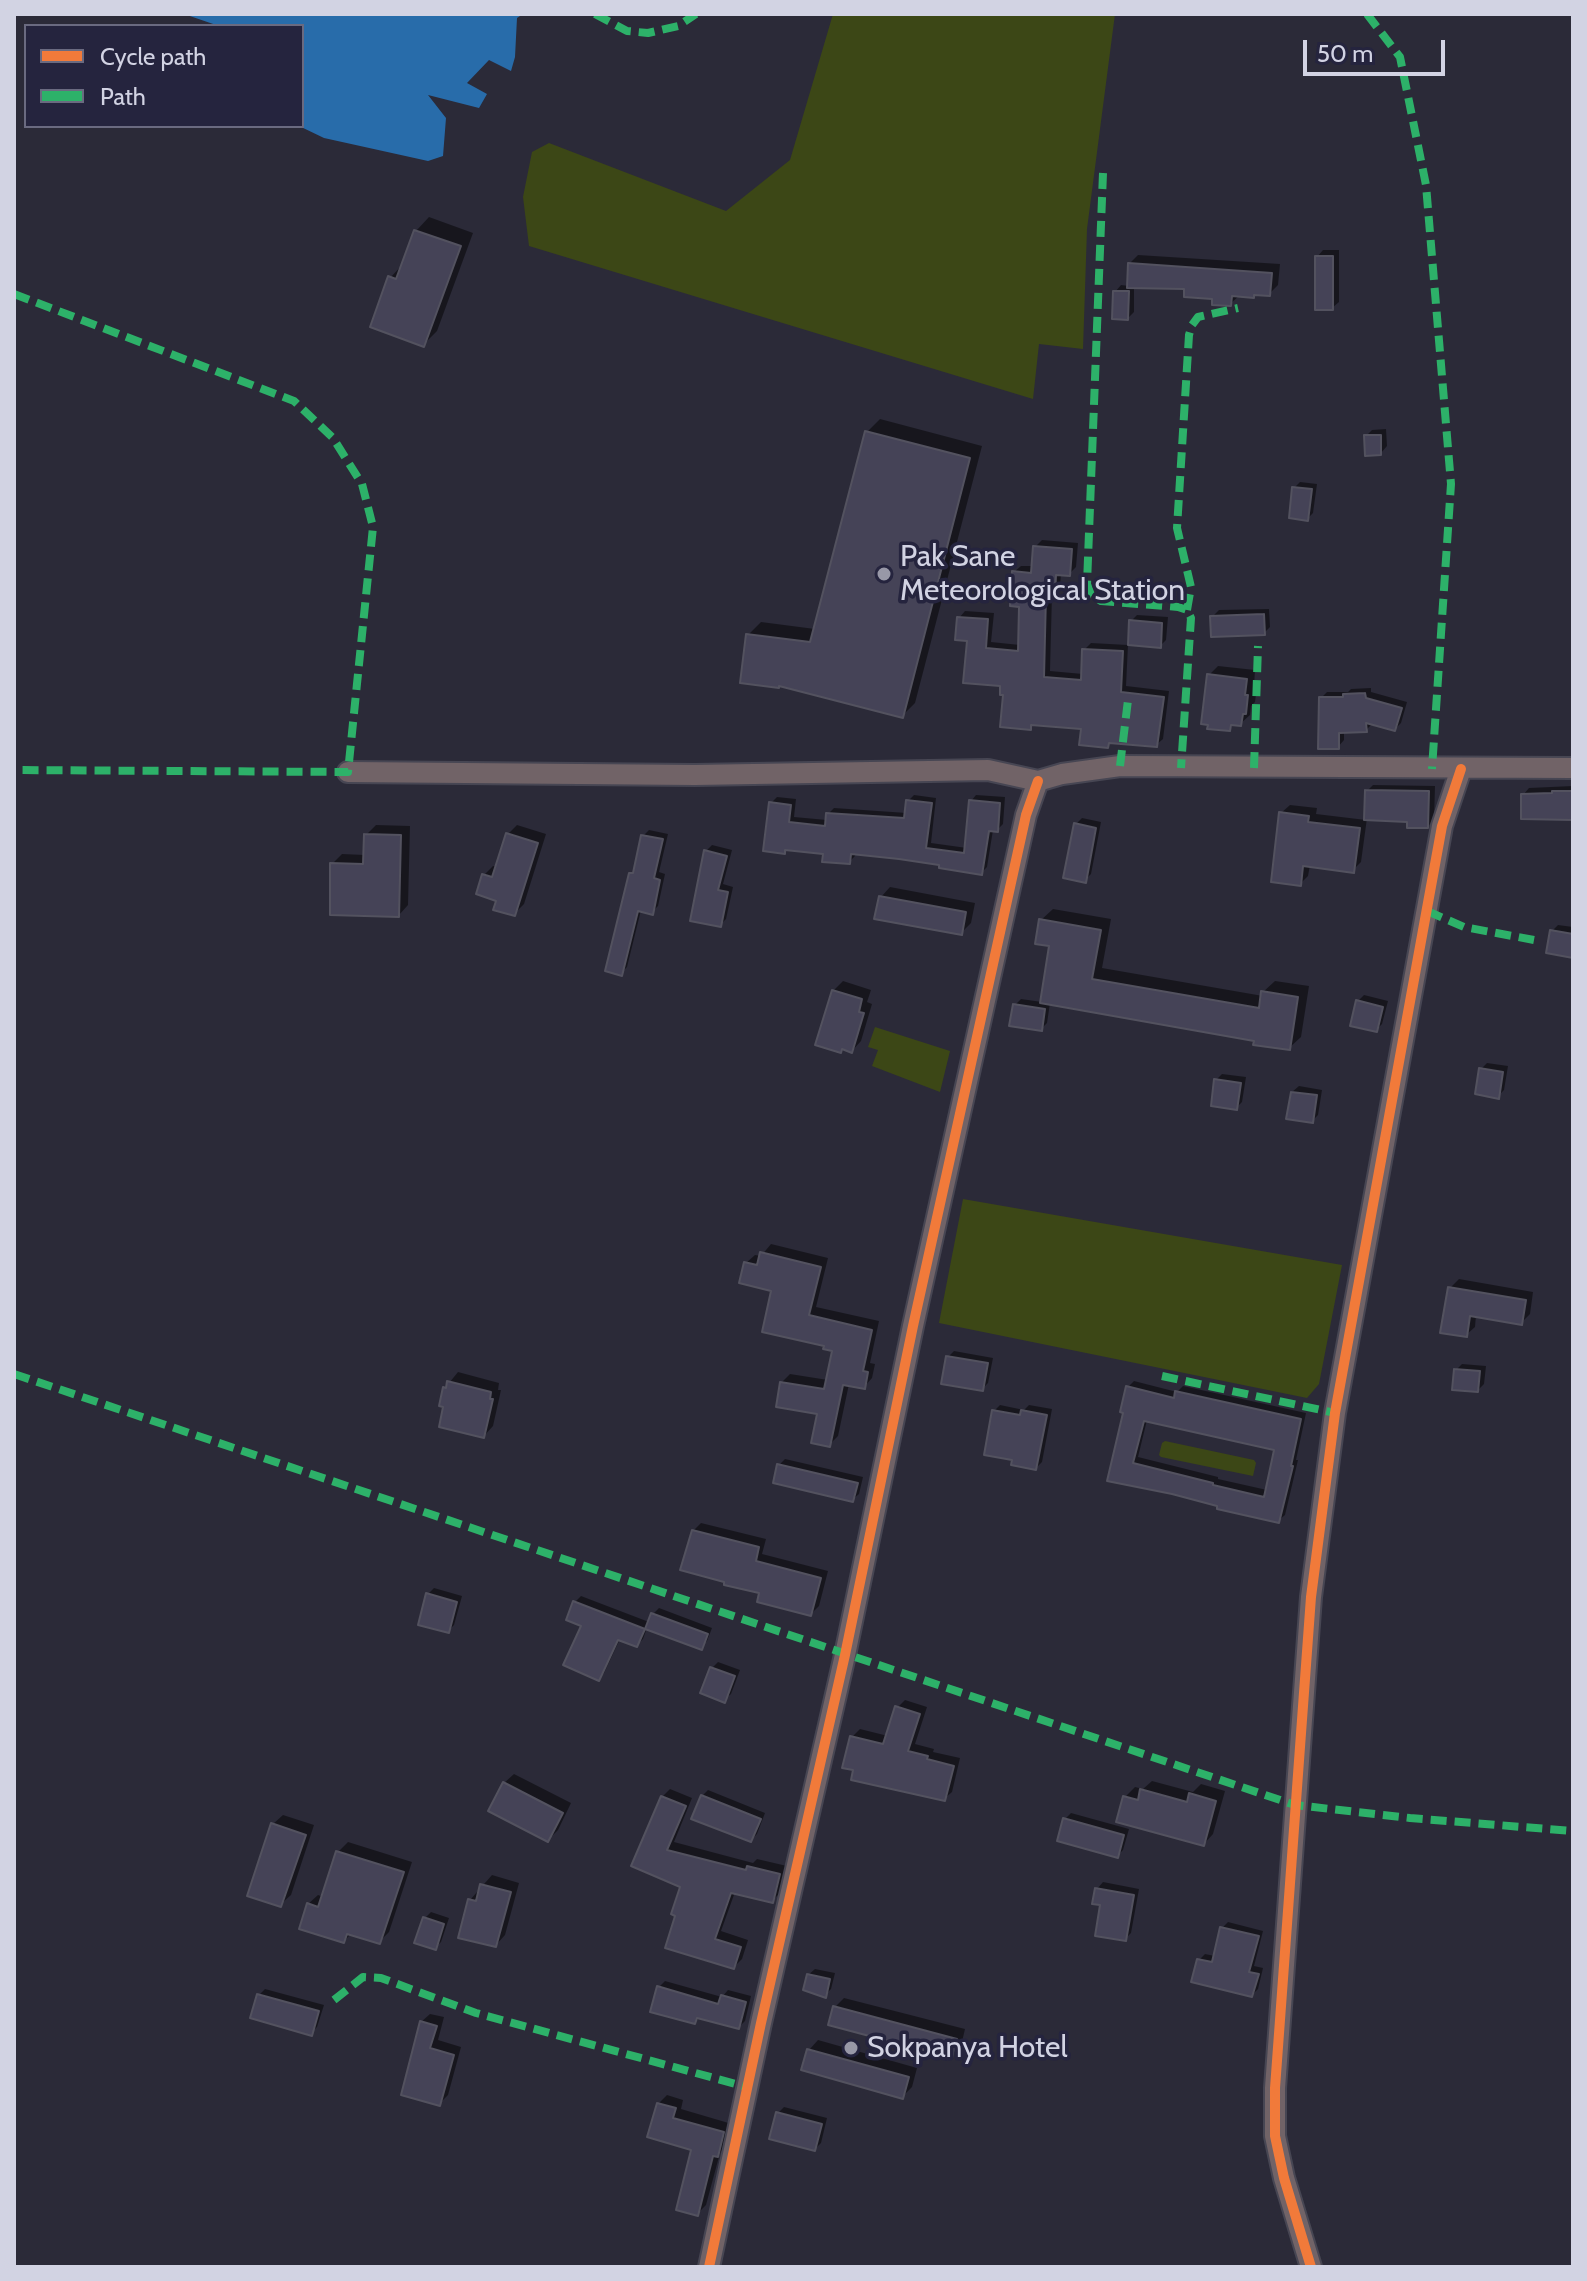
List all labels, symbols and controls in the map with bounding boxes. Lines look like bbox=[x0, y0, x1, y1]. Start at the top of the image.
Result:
legend bbox=[24, 24, 304, 128]
scale bar bbox=[1307, 24, 1449, 74]
text: 50 m bbox=[1317, 39, 1373, 68]
text: Cycle path bbox=[100, 42, 206, 71]
text: Path bbox=[100, 82, 146, 111]
place label: Pak Sane Meteorological Station bbox=[900, 539, 1185, 610]
marker: Pak Sane Meteorological Station bbox=[875, 565, 893, 583]
place label: Sokpanya Hotel bbox=[867, 2030, 1068, 2066]
marker: Sokpanya Hotel bbox=[842, 2039, 860, 2057]

